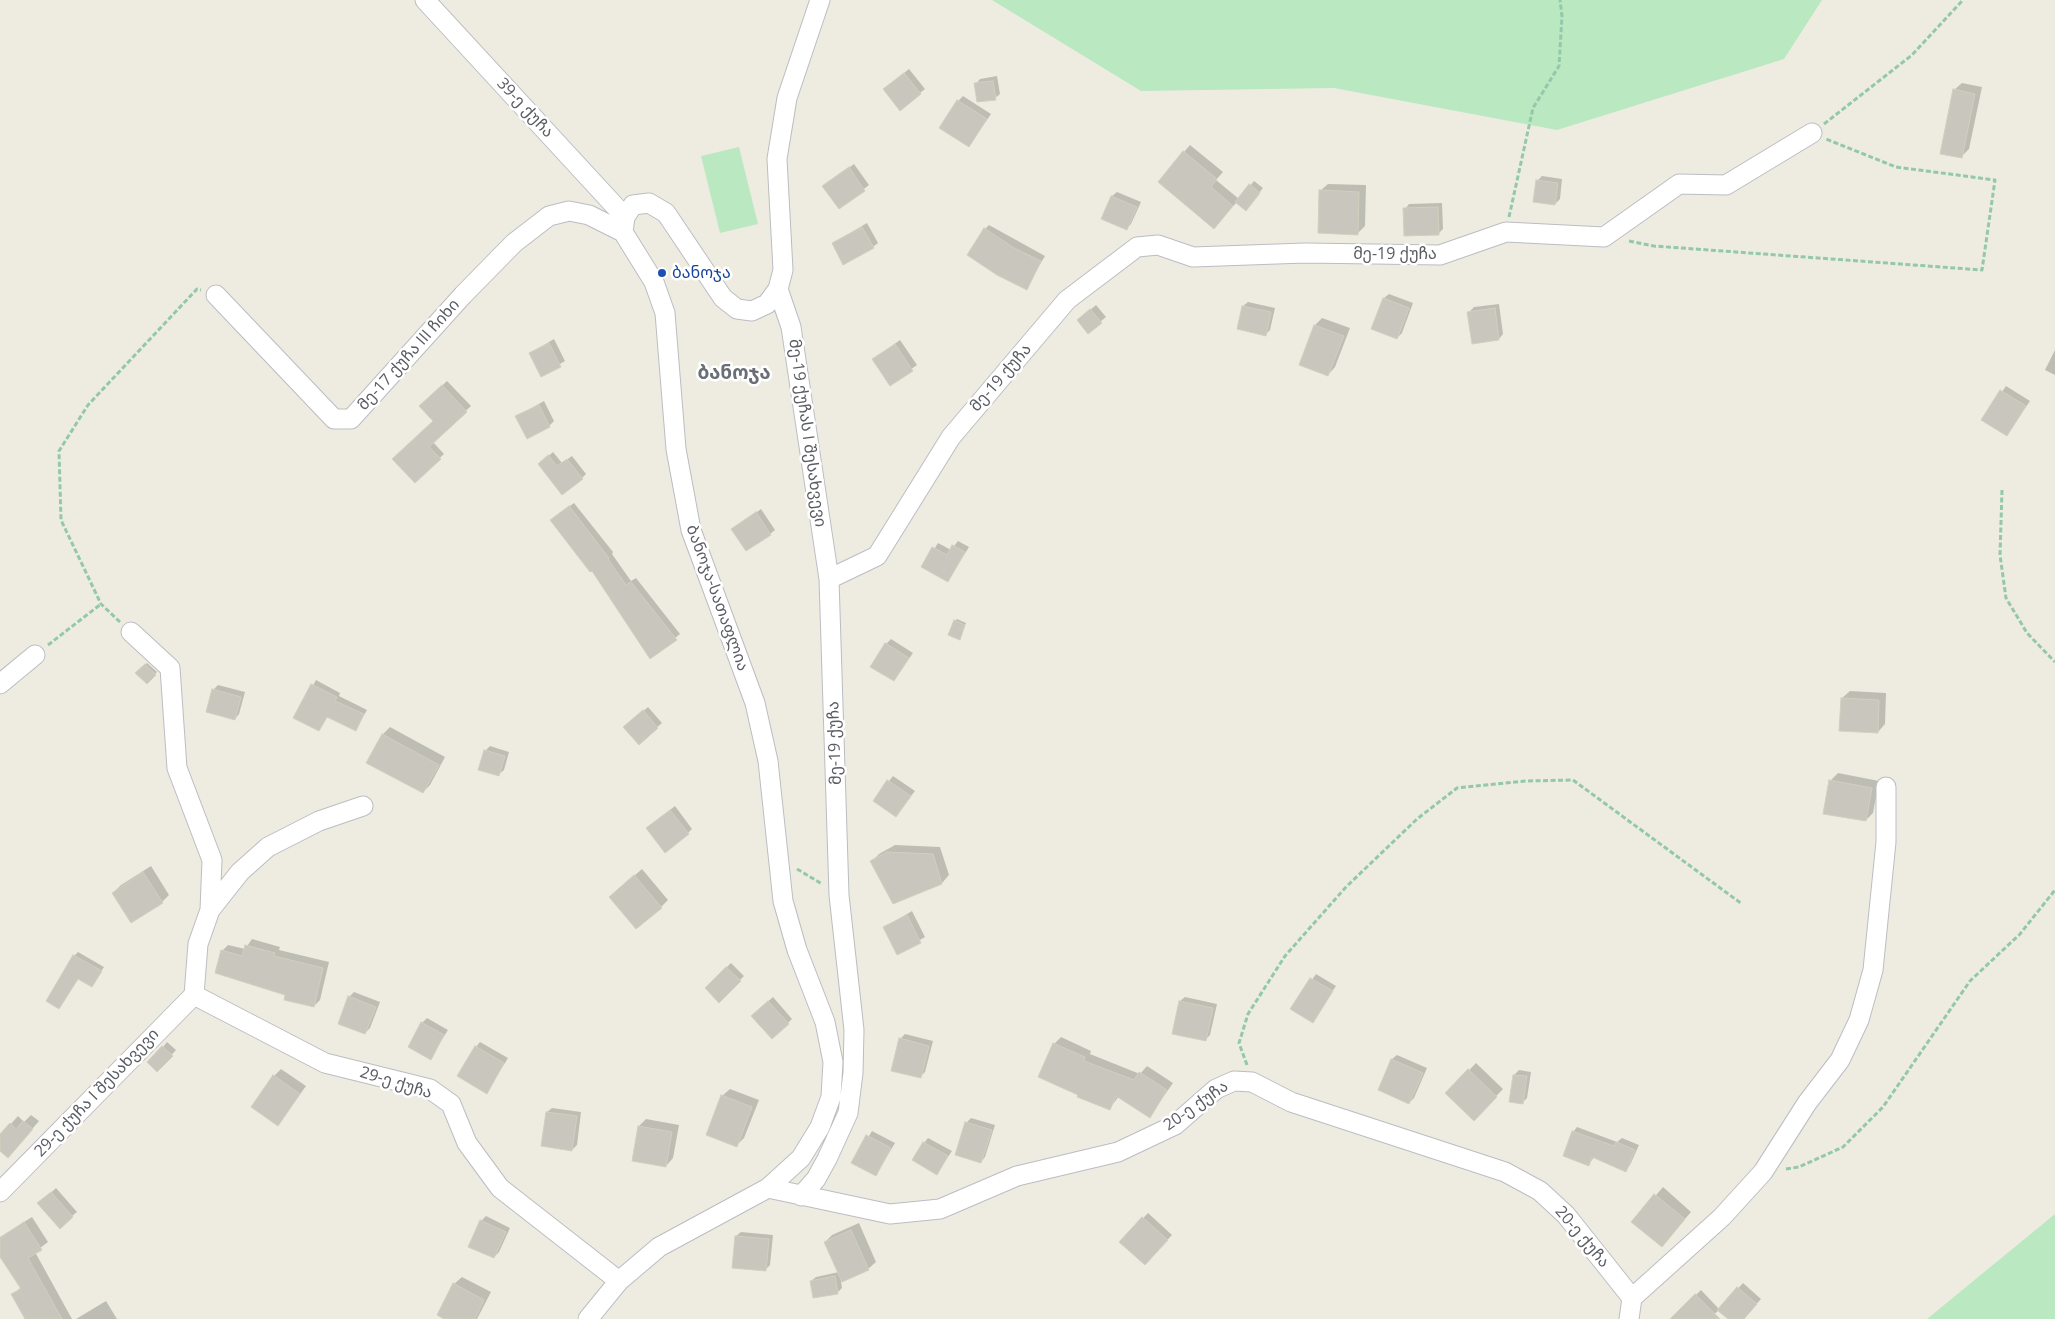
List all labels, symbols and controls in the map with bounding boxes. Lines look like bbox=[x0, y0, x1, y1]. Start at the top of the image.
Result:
street label: 39-ე ქუჩა bbox=[493, 74, 557, 142]
street label: მე-19 ქუჩა bbox=[1353, 244, 1437, 264]
place label: ბანოჯა bbox=[672, 263, 731, 283]
marker: ბანოჯა bbox=[656, 267, 668, 279]
street label: მე-17 ქუჩა III ჩიხი bbox=[354, 295, 464, 415]
street label: მე-19 ქუჩას I შესახვევი bbox=[784, 338, 830, 528]
street label: მე-19 ქუჩა bbox=[966, 340, 1036, 416]
district label: ბანოჯა bbox=[697, 363, 771, 385]
street label: ბანოჯა-სათაფლია bbox=[682, 522, 752, 674]
street label: მე-19 ქუჩა bbox=[824, 701, 846, 785]
street label: 29-ე ქუჩა I შესახვევი bbox=[31, 1025, 163, 1161]
street label: 29-ე ქუჩა bbox=[358, 1063, 434, 1103]
street label: 20-ე ქუჩა bbox=[1160, 1077, 1232, 1135]
street label: 20-ე ქუჩა bbox=[1551, 1202, 1613, 1272]

